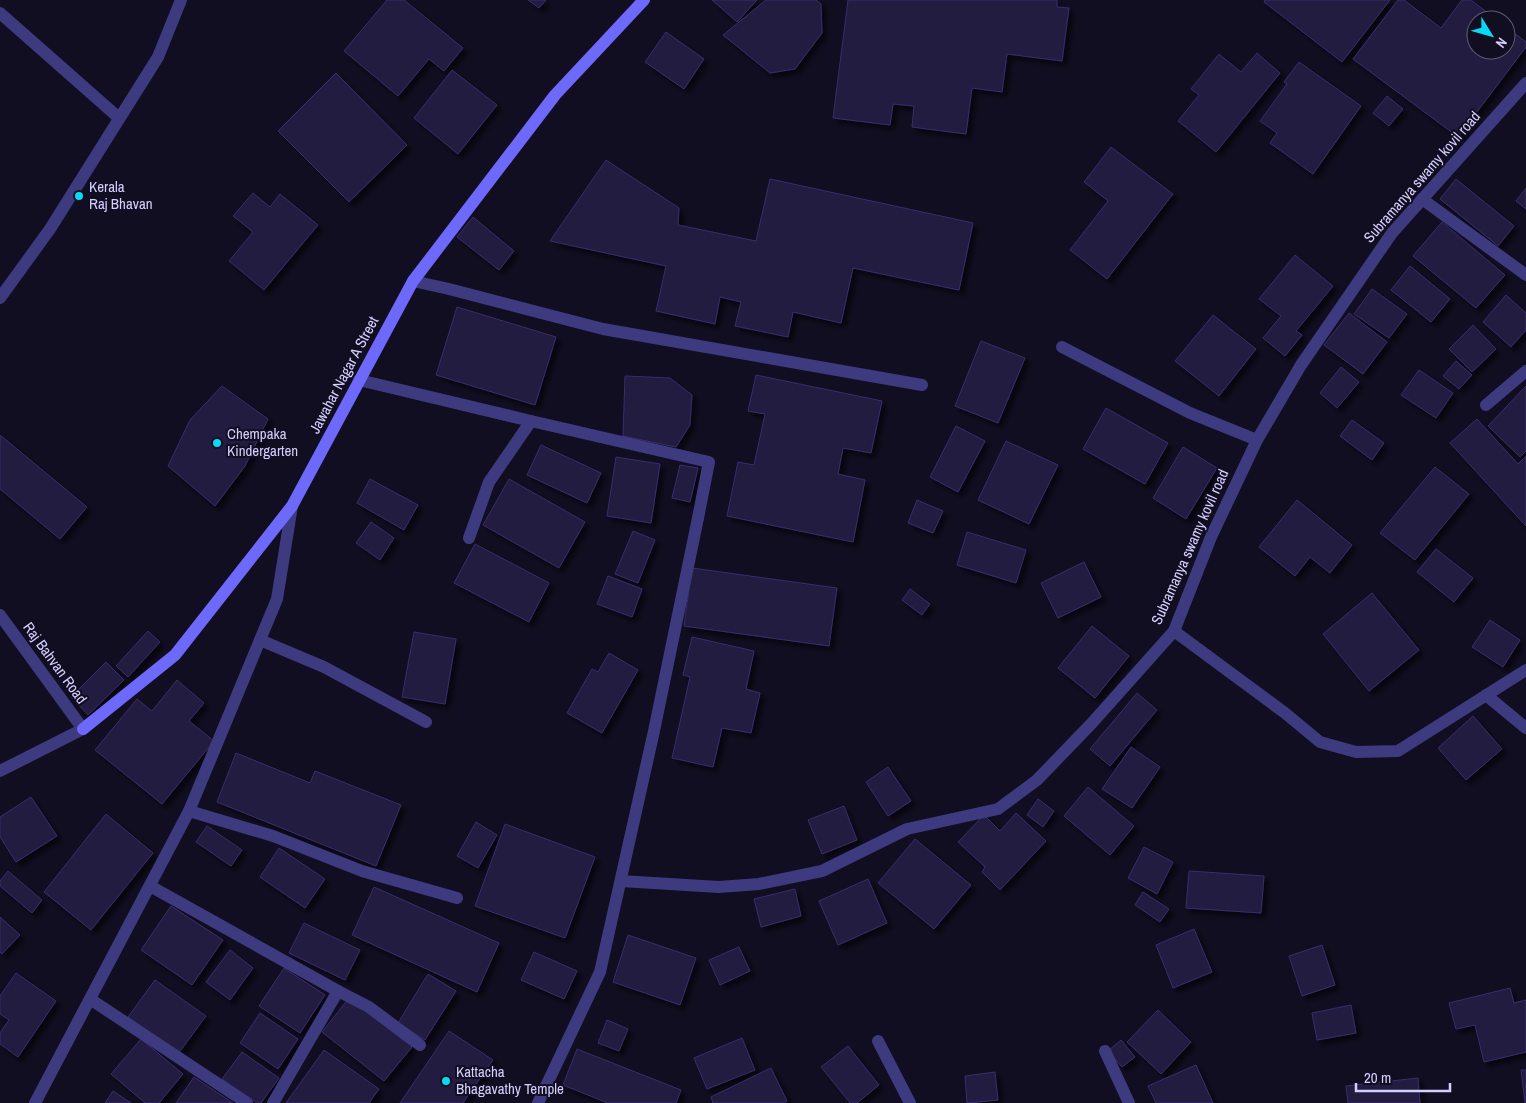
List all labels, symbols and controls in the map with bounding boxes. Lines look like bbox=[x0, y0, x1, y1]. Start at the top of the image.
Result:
north arrow bbox=[1466, 10, 1516, 60]
text: N bbox=[1492, 34, 1511, 52]
street label: Subramanya swamy kovil road bbox=[1359, 106, 1485, 247]
place label: Kerala Raj Bhavan bbox=[89, 176, 153, 214]
marker: Kerala Raj Bhavan bbox=[73, 190, 85, 202]
street label: Jawahar Nagar A Street bbox=[304, 312, 384, 437]
place label: Chempaka Kindergarten bbox=[227, 423, 298, 461]
marker: Chempaka Kindergarten bbox=[211, 437, 223, 449]
street label: Subramanya swamy kovil road bbox=[1146, 466, 1233, 628]
street label: Raj Bahvan Road bbox=[19, 618, 92, 708]
scale bar bbox=[1356, 1060, 1450, 1092]
place label: Kattacha Bhagavathy Temple bbox=[456, 1061, 564, 1099]
text: 20 m bbox=[1364, 1067, 1391, 1088]
marker: Kattacha Bhagavathy Temple bbox=[440, 1075, 452, 1087]

